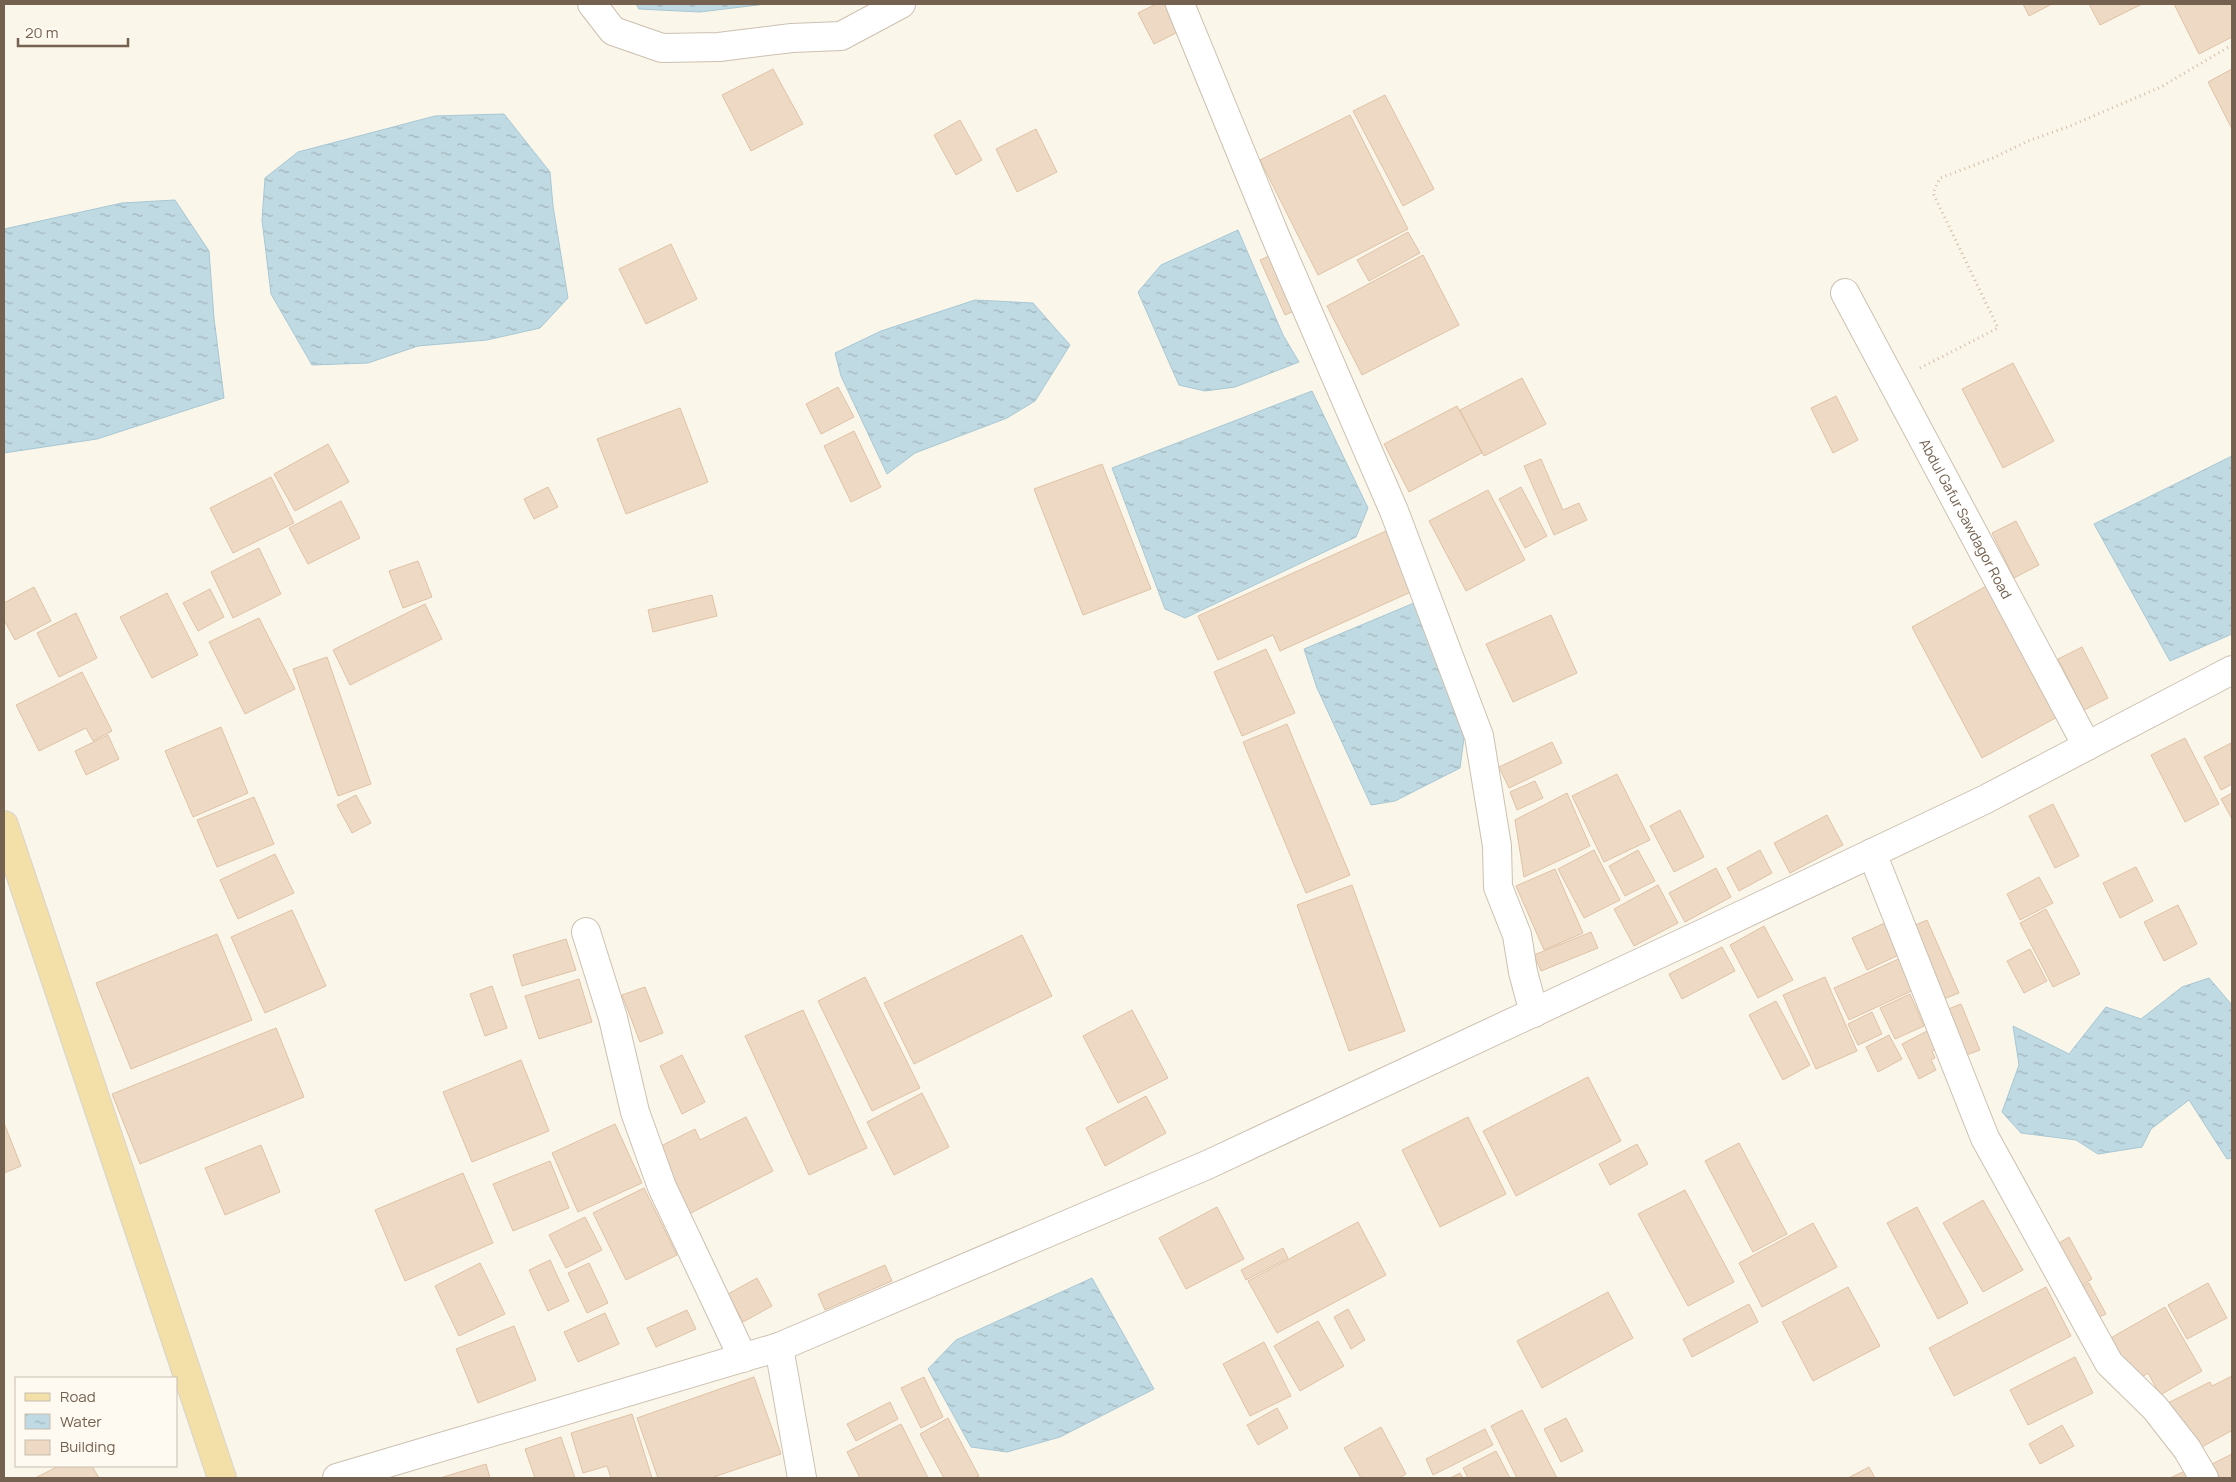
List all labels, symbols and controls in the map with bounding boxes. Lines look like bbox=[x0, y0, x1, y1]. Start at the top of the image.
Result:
scale bar bbox=[18, 15, 128, 47]
text: 20 m bbox=[25, 22, 58, 43]
street label: Abdul Gafur Sawdagor Road bbox=[1916, 435, 2017, 602]
legend bbox=[15, 1377, 178, 1467]
text: Road bbox=[60, 1386, 96, 1407]
text: Water bbox=[60, 1411, 102, 1432]
text: Building bbox=[60, 1436, 115, 1457]

